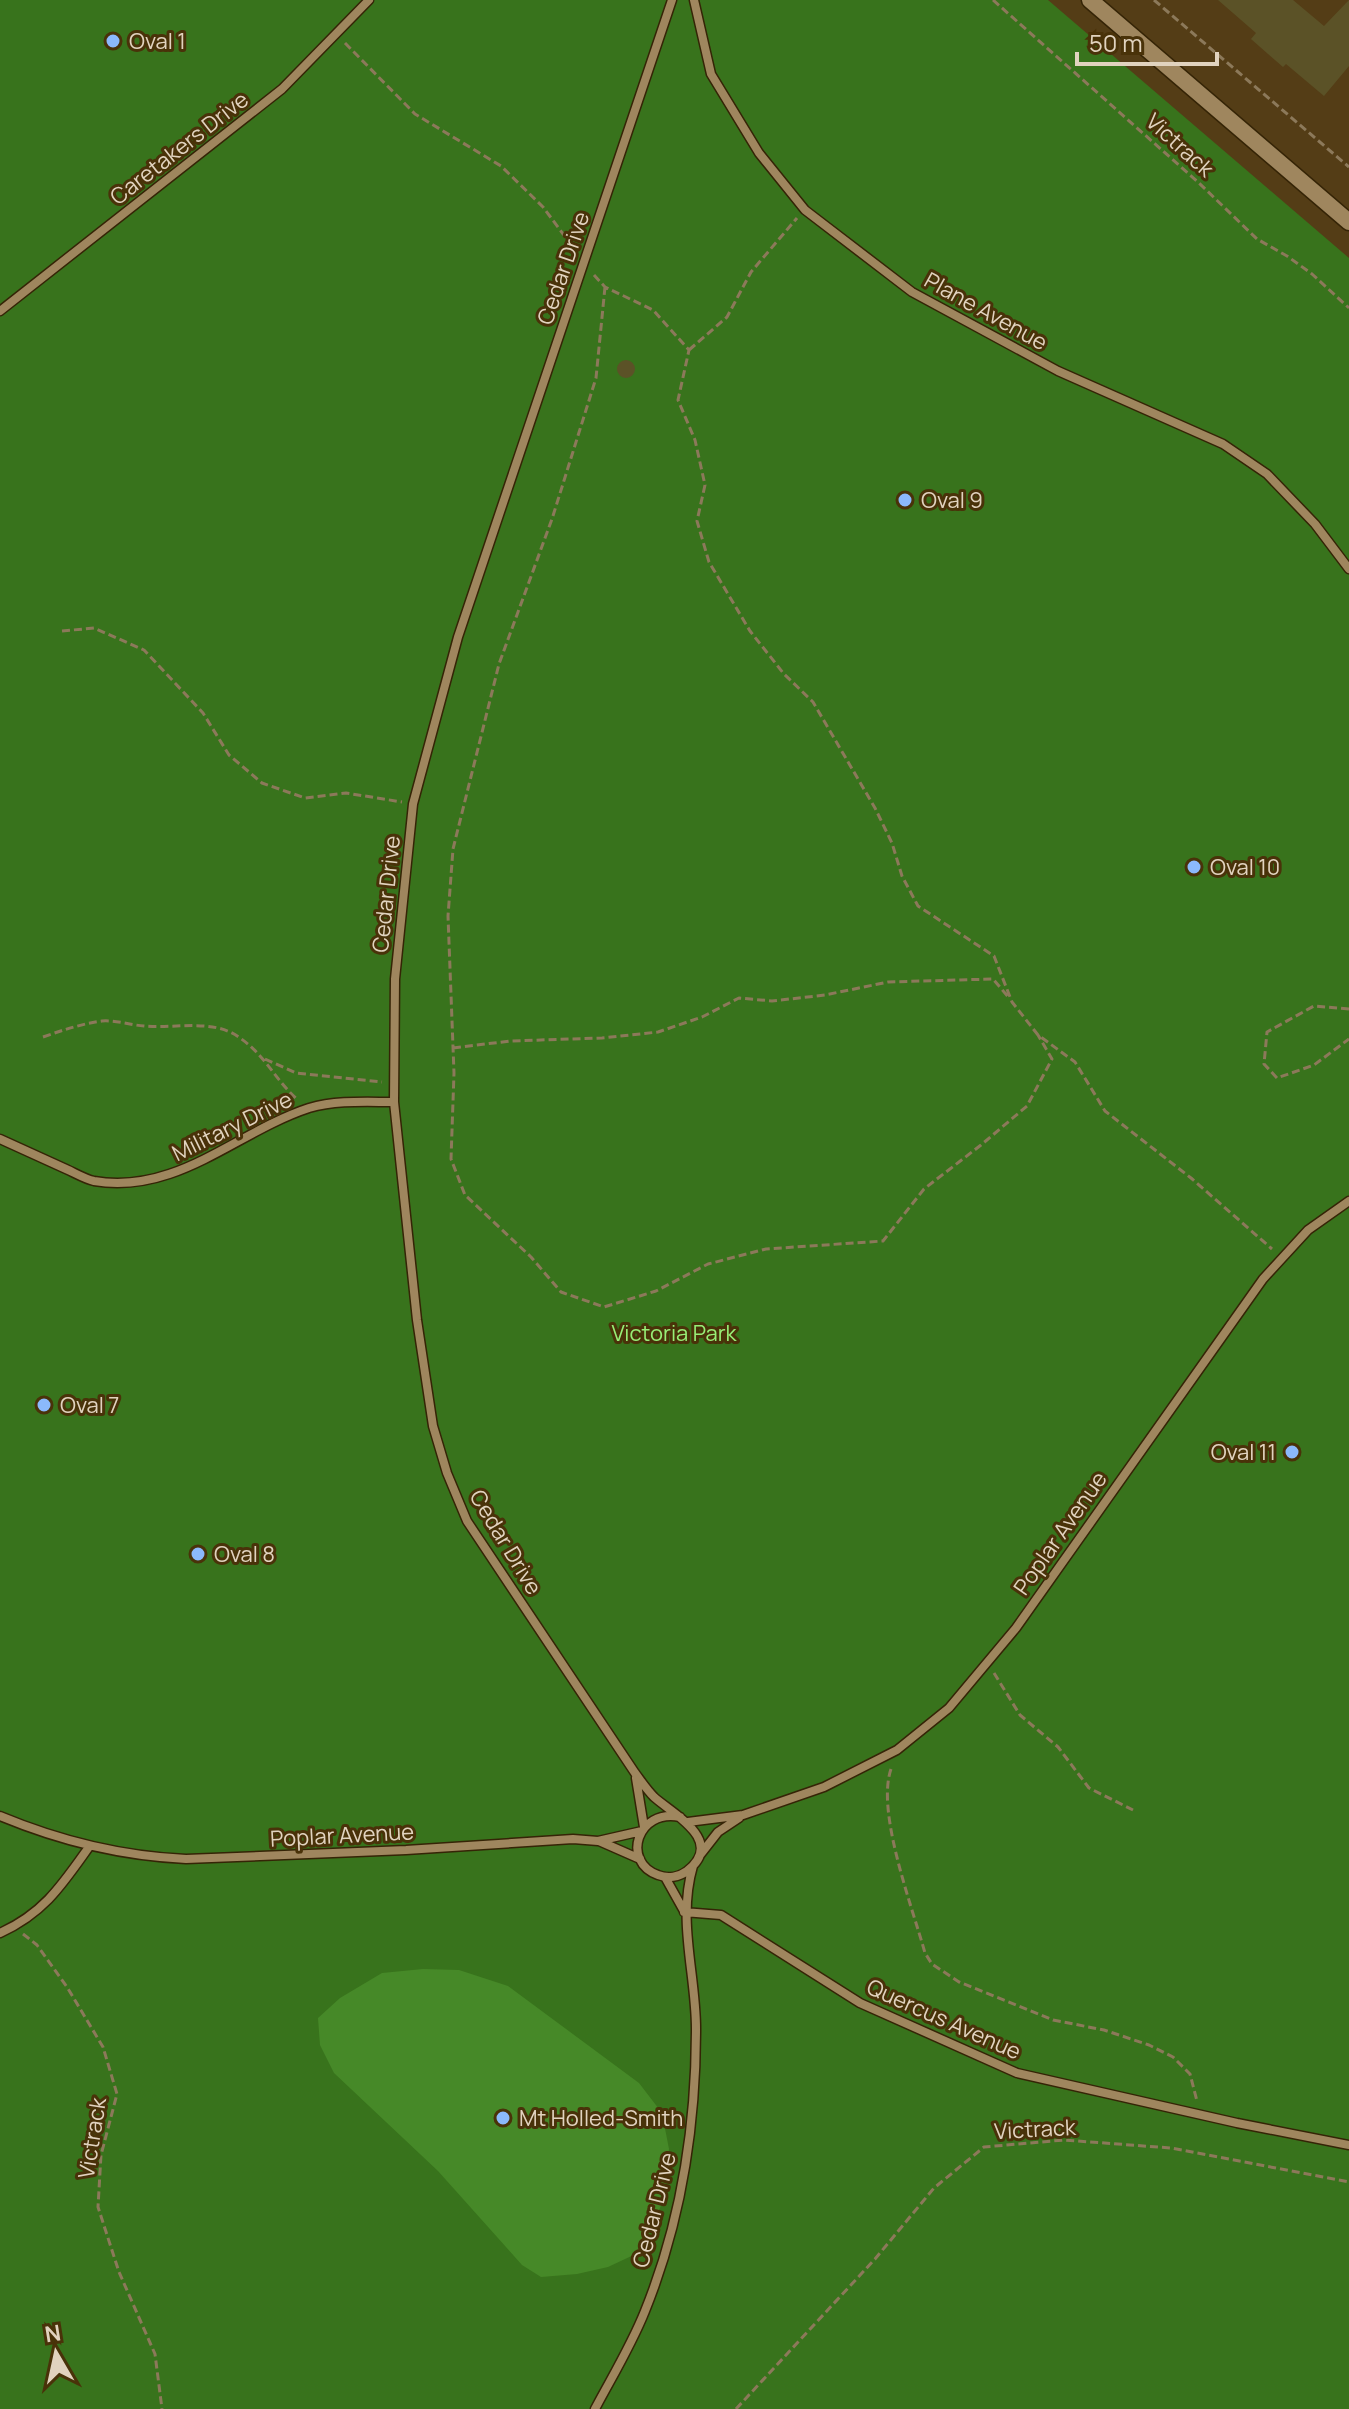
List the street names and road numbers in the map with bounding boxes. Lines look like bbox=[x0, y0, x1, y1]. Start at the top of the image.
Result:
street label: Caretakers Drive bbox=[104, 84, 255, 212]
street label: Victrack bbox=[1140, 106, 1221, 184]
street label: Cedar Drive bbox=[530, 207, 596, 328]
street label: Plane Avenue bbox=[919, 265, 1053, 357]
street label: Cedar Drive bbox=[365, 834, 407, 954]
street label: Military Drive bbox=[167, 1084, 297, 1168]
street label: Poplar Avenue bbox=[1006, 1465, 1114, 1601]
street label: Cedar Drive bbox=[463, 1484, 549, 1600]
street label: Poplar Avenue bbox=[269, 1816, 415, 1854]
street label: Quercus Avenue bbox=[862, 1972, 1026, 2067]
street label: Victrack bbox=[71, 2094, 113, 2181]
street label: Victrack bbox=[993, 2112, 1078, 2146]
street label: Cedar Drive bbox=[625, 2149, 683, 2271]

